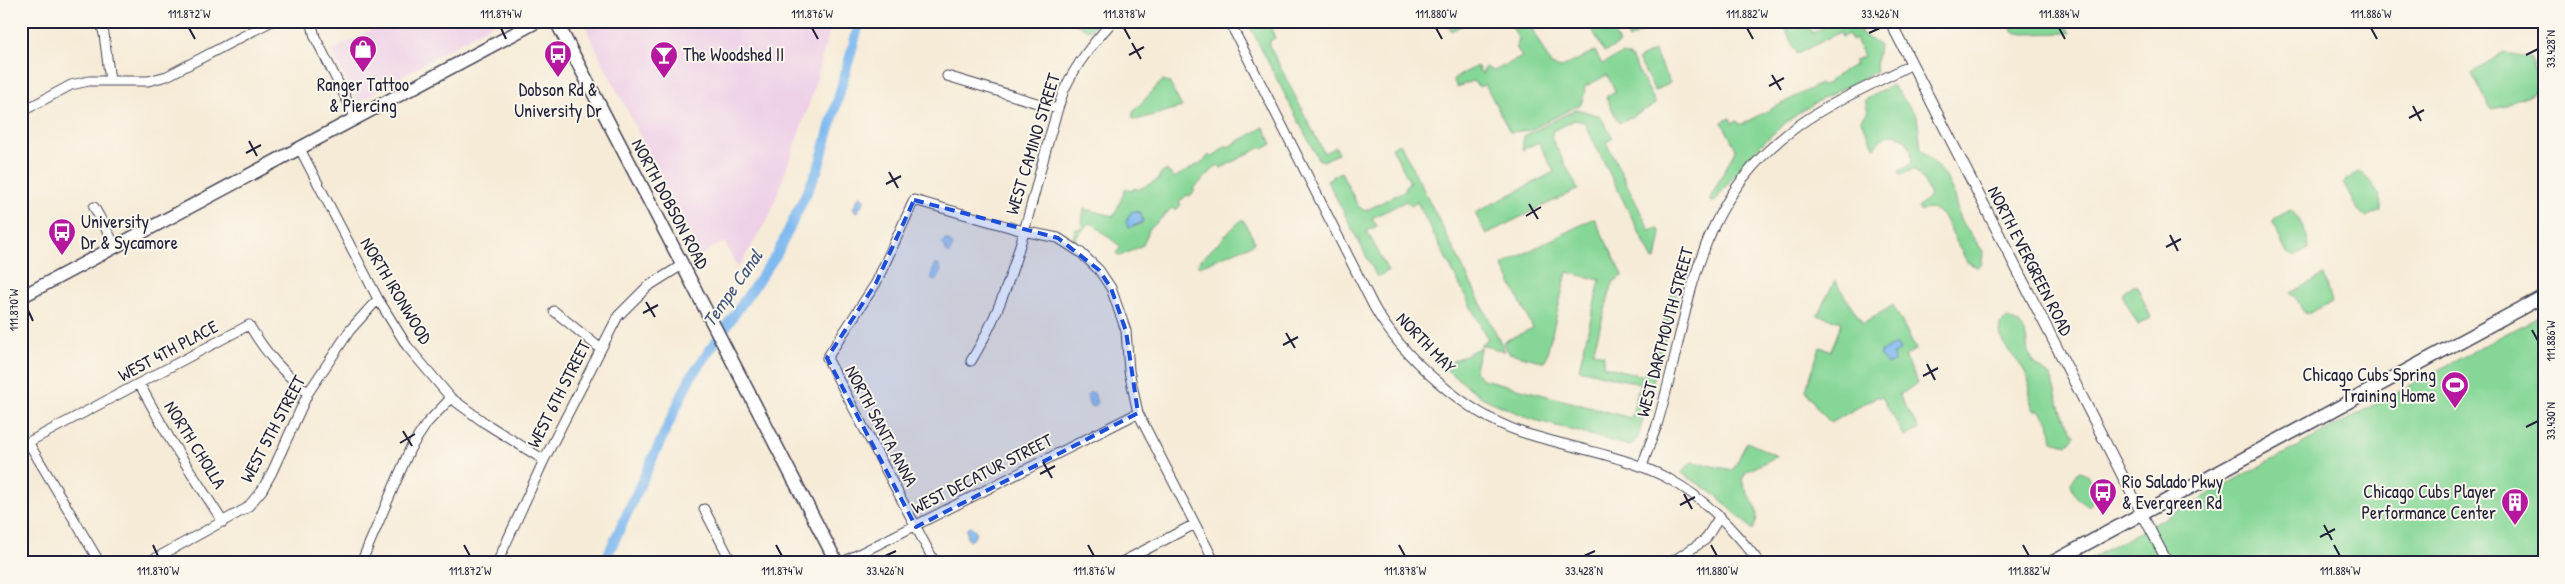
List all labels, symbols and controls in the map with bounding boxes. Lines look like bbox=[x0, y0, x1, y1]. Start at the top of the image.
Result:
text: 111.872°W bbox=[168, 5, 211, 22]
text: 111.874°W bbox=[480, 5, 522, 22]
text: 111.876°W bbox=[791, 5, 833, 22]
text: 111.878°W bbox=[1103, 5, 1146, 22]
text: 111.880°W bbox=[1415, 5, 1457, 22]
text: 111.882°W bbox=[1726, 5, 1769, 22]
text: 33.426°N bbox=[1861, 5, 1899, 22]
text: 111.884°W bbox=[2039, 5, 2080, 22]
text: 111.886°W bbox=[2351, 5, 2392, 22]
text: 33.428°N bbox=[2542, 30, 2559, 68]
shop icon: Ranger Tattoo & Piercing bbox=[348, 34, 378, 73]
bus stop icon: Dobson Rd & University Dr bbox=[543, 39, 573, 78]
bar icon: The Woodshed II bbox=[649, 40, 679, 79]
place label: The Woodshed II bbox=[683, 42, 784, 67]
street label: WEST CAMINO STREET bbox=[999, 70, 1066, 218]
place label: Ranger Tattoo & Piercing bbox=[317, 72, 409, 118]
place label: Dobson Rd & University Dr bbox=[514, 77, 602, 123]
street label: NORTH DOBSON ROAD bbox=[626, 134, 715, 274]
street label: NORTH EVERGREEN ROAD bbox=[1982, 182, 2079, 340]
place label: University Dr & Sycamore bbox=[81, 209, 178, 255]
bus stop icon: University Dr & Sycamore bbox=[47, 217, 77, 256]
street label: NORTH IRONWOOD bbox=[355, 233, 438, 349]
water label: Tempe Canal bbox=[696, 244, 769, 332]
street label: WEST DARTMOUTH STREET bbox=[1630, 244, 1699, 419]
text: 111.870°W bbox=[5, 288, 22, 331]
street label: NORTH MAY bbox=[1391, 307, 1462, 379]
street label: WEST 4TH PLACE bbox=[114, 314, 222, 387]
text: 111.886°W bbox=[2542, 320, 2559, 362]
street label: WEST 6TH STREET bbox=[521, 335, 597, 452]
street label: NORTH SANTA ANNA bbox=[839, 361, 924, 491]
place label: Chicago Cubs Spring Training Home bbox=[2302, 362, 2436, 408]
street label: WEST 5TH STREET bbox=[234, 370, 311, 487]
sports icon: Chicago Cubs Spring Training Home bbox=[2440, 370, 2470, 409]
street label: NORTH CHOLLA bbox=[159, 396, 232, 494]
text: 33.430°N bbox=[2542, 402, 2559, 440]
street label: WEST DECATUR STREET bbox=[907, 427, 1057, 520]
place label: Rio Salado Pkwy & Evergreen Rd bbox=[2122, 469, 2224, 515]
bus stop icon: Rio Salado Pkwy & Evergreen Rd bbox=[2088, 477, 2118, 516]
place label: Chicago Cubs Player Performance Center bbox=[2361, 479, 2496, 525]
building icon: Chicago Cubs Player Performance Center bbox=[2500, 487, 2530, 526]
text: 111.870°W bbox=[137, 562, 180, 579]
text: 111.872°W bbox=[449, 562, 492, 579]
text: 111.874°W bbox=[761, 562, 803, 579]
text: 33.426°N bbox=[866, 562, 904, 579]
text: 111.876°W bbox=[1073, 562, 1115, 579]
text: 111.878°W bbox=[1384, 562, 1427, 579]
text: 33.428°N bbox=[1565, 562, 1603, 579]
text: 111.880°W bbox=[1696, 562, 1738, 579]
text: 111.882°W bbox=[2008, 562, 2051, 579]
text: 111.884°W bbox=[2320, 562, 2361, 579]

